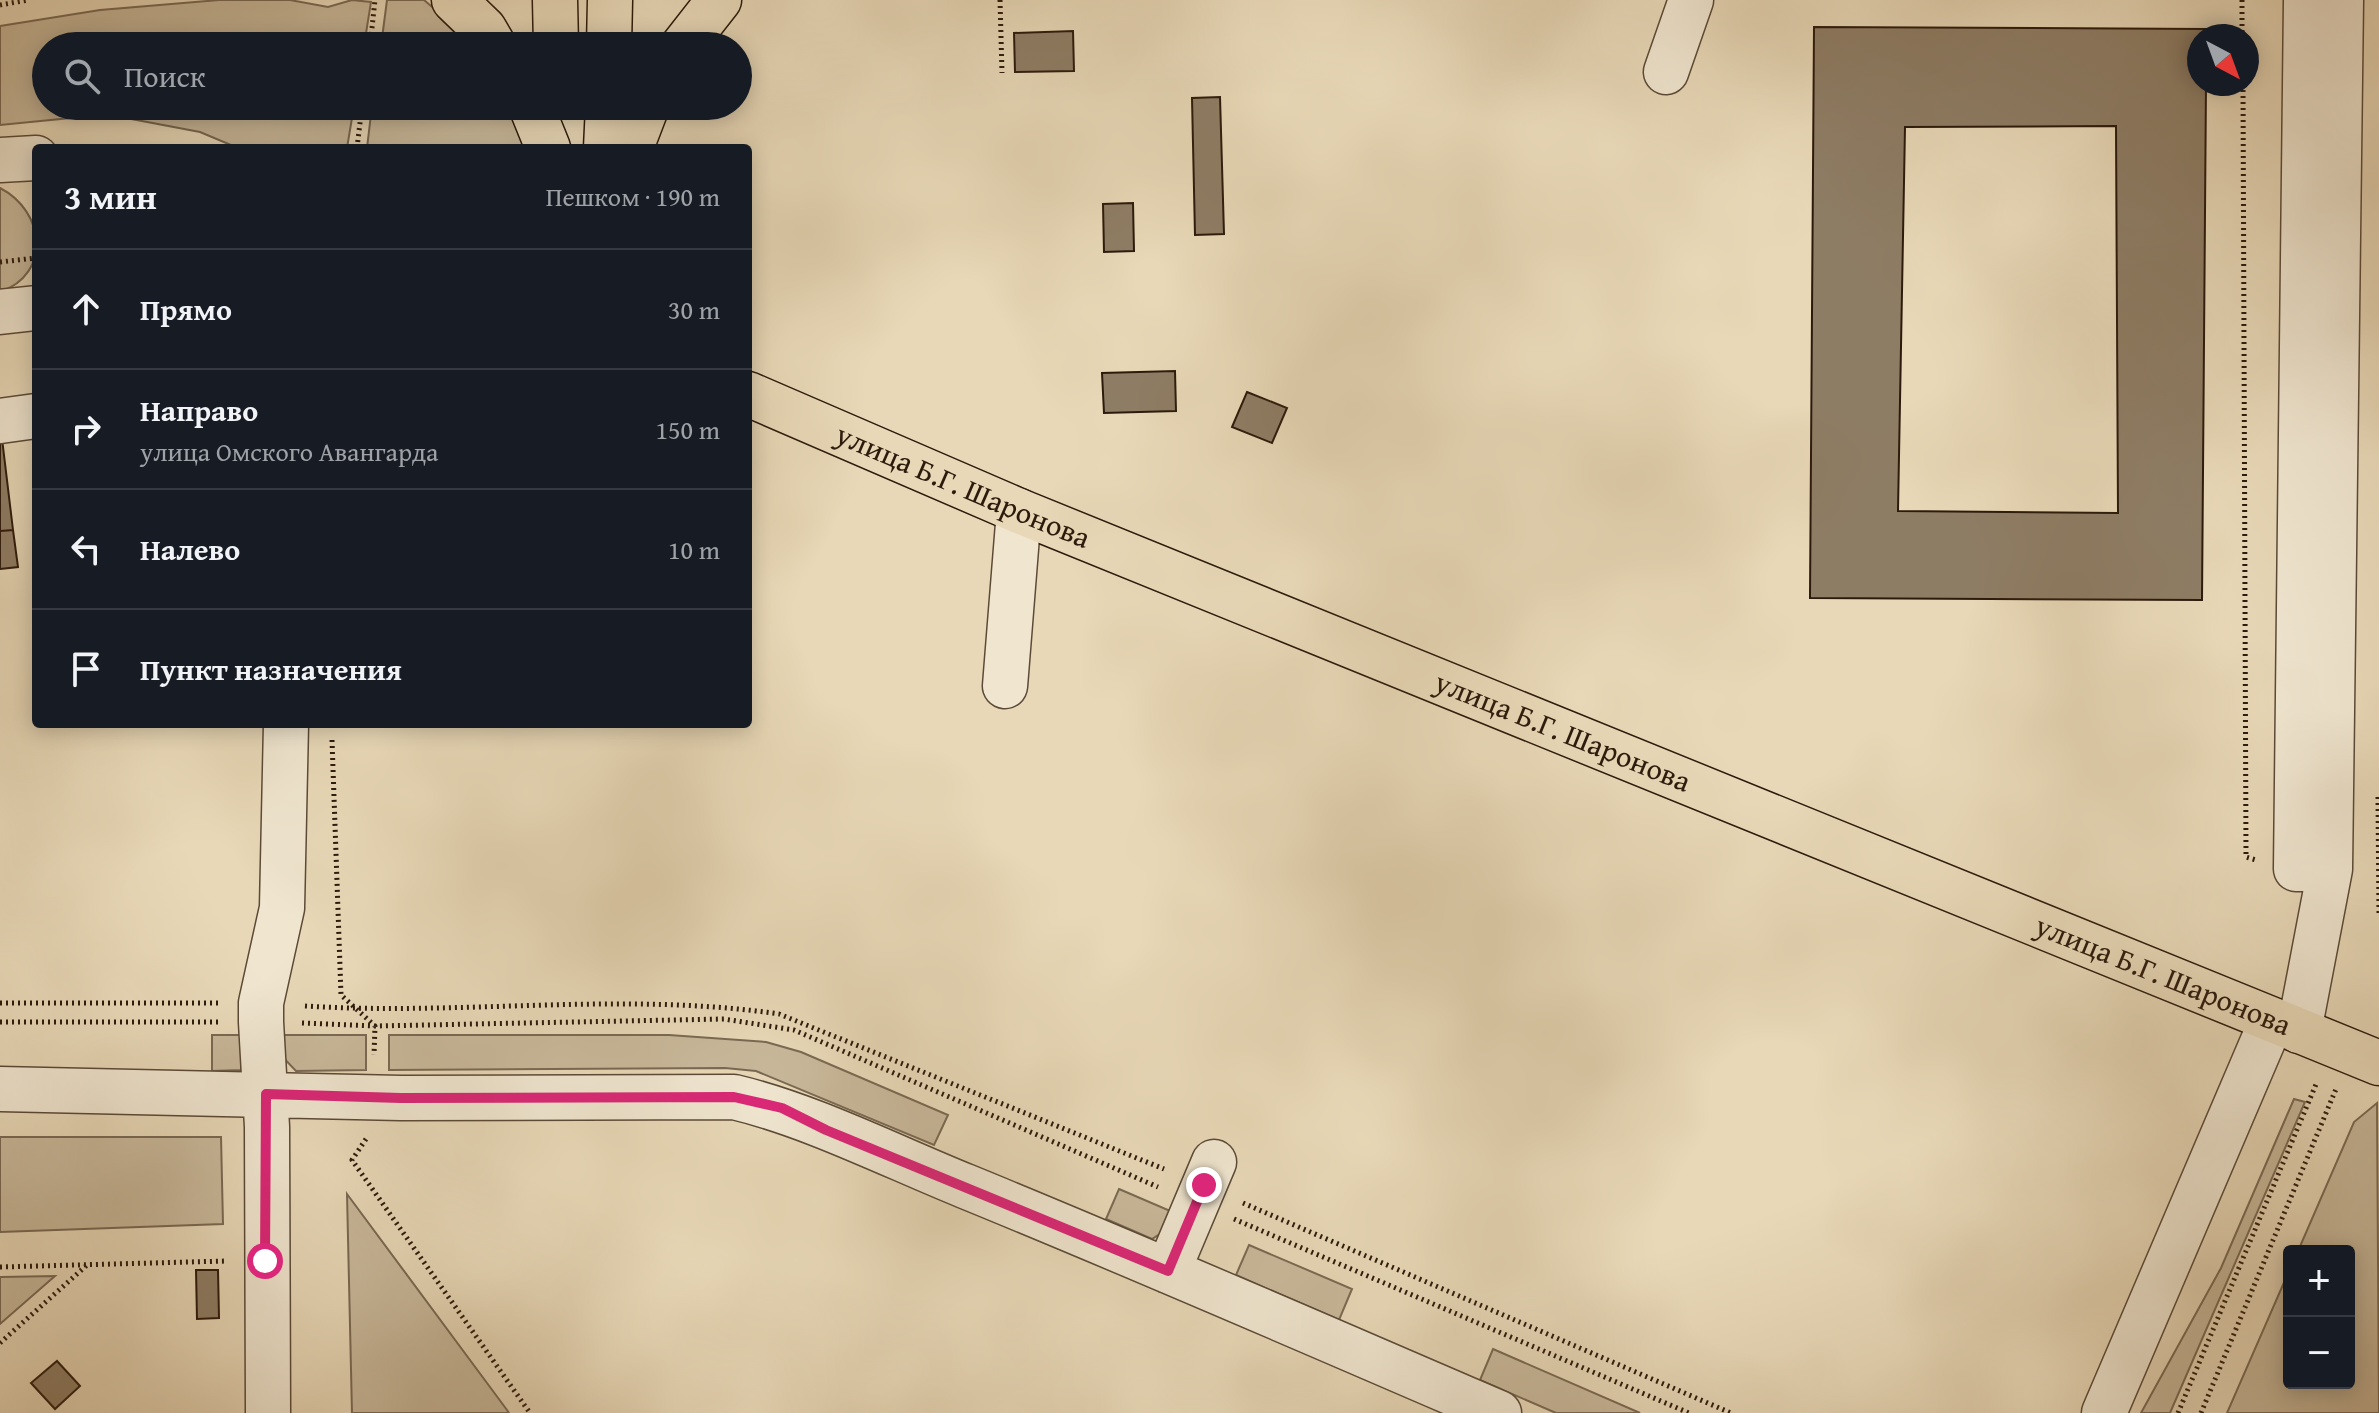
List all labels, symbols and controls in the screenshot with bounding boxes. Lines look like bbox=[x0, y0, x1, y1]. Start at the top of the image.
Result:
north arrow bbox=[2187, 24, 2259, 96]
search box bbox=[32, 32, 752, 120]
icon: search bbox=[60, 54, 104, 98]
text: Поиск bbox=[124, 54, 206, 98]
text: 3 мин bbox=[64, 172, 157, 221]
text: Пешком · 190 m bbox=[546, 177, 720, 216]
icon: ahead bbox=[64, 287, 108, 331]
text: Прямо bbox=[140, 287, 232, 331]
text: 30 m bbox=[668, 290, 720, 329]
text: Направо bbox=[140, 388, 258, 432]
icon: right bbox=[64, 407, 108, 451]
text: 150 m bbox=[655, 410, 720, 449]
street label: улица Б.Г. Шаронова bbox=[828, 411, 1098, 559]
text: улица Омского Авангарда bbox=[140, 432, 438, 471]
icon: left bbox=[64, 527, 108, 571]
text: Налево bbox=[140, 527, 240, 571]
text: 10 m bbox=[668, 530, 720, 569]
icon: arrive bbox=[64, 647, 108, 691]
text: Пункт назначения bbox=[140, 647, 402, 691]
street label: улица Б.Г. Шаронова bbox=[1427, 659, 1698, 803]
street label: улица Б.Г. Шаронова bbox=[2028, 902, 2299, 1046]
route end bbox=[1186, 1167, 1222, 1203]
route start bbox=[247, 1243, 283, 1279]
map controls bbox=[2283, 1245, 2355, 1389]
button: + bbox=[2283, 1245, 2355, 1317]
button: − bbox=[2283, 1317, 2355, 1389]

